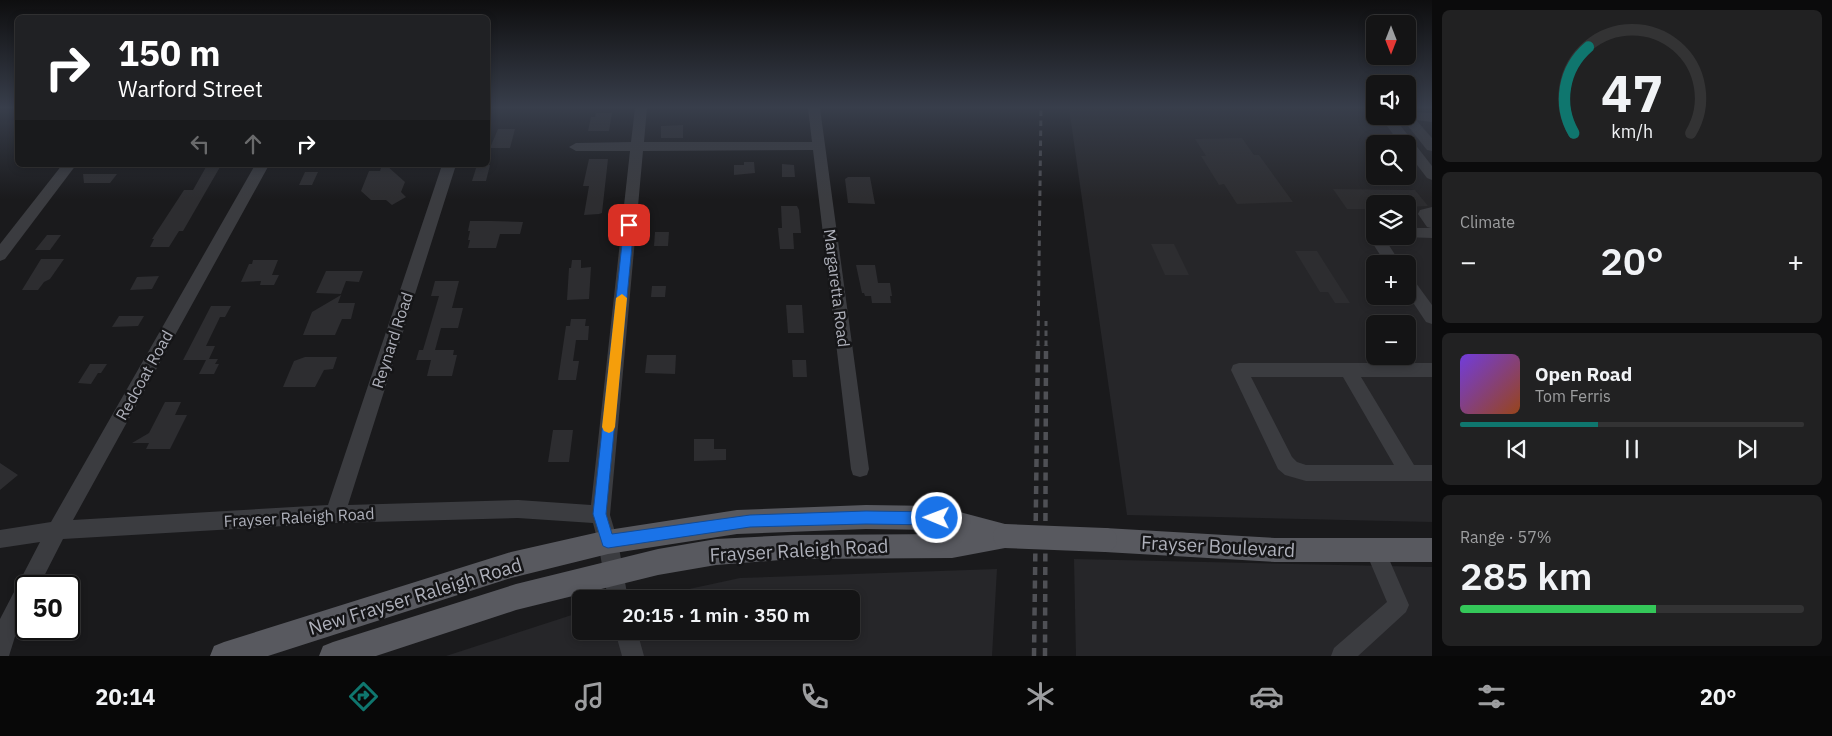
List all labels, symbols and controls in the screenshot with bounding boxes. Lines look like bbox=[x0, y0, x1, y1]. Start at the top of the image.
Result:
north arrow bbox=[1366, 15, 1416, 65]
map controls bbox=[1366, 15, 1416, 365]
text: 150 m bbox=[118, 30, 221, 76]
icon: right bbox=[35, 35, 100, 100]
text: 47 bbox=[1601, 59, 1663, 126]
text: Warford Street bbox=[118, 74, 263, 103]
button: sound bbox=[1366, 75, 1416, 125]
text: km/h bbox=[1611, 120, 1653, 143]
icon: left bbox=[186, 130, 214, 158]
icon: ahead bbox=[239, 130, 267, 158]
icon: right bbox=[292, 130, 320, 158]
button: search bbox=[1366, 135, 1416, 185]
button: layers bbox=[1366, 195, 1416, 245]
pin bbox=[608, 204, 650, 246]
icon: arrive bbox=[615, 211, 643, 239]
text: Climate bbox=[1460, 212, 1515, 232]
street label: Margaretta Road bbox=[820, 228, 854, 348]
text: 20° bbox=[1600, 236, 1664, 285]
text: − bbox=[1460, 243, 1477, 280]
text: + bbox=[1787, 243, 1804, 280]
button: + bbox=[1366, 255, 1416, 305]
street label: Reynard Road bbox=[367, 289, 417, 391]
button: − bbox=[1366, 315, 1416, 365]
street label: Redcoat Road bbox=[111, 327, 177, 423]
text: Open Road bbox=[1535, 362, 1632, 386]
text: Tom Ferris bbox=[1535, 386, 1611, 406]
icon: previous bbox=[1503, 435, 1531, 463]
icon: pause bbox=[1618, 435, 1646, 463]
icon: next bbox=[1733, 435, 1761, 463]
position arrow bbox=[910, 491, 962, 543]
street label: Frayser Raleigh Road bbox=[223, 503, 375, 531]
text: Range · 57% bbox=[1460, 527, 1552, 547]
street label: Frayser Boulevard bbox=[1140, 530, 1296, 562]
street label: Frayser Raleigh Road bbox=[709, 533, 889, 567]
text: 285 km bbox=[1460, 551, 1592, 600]
street label: New Frayser Raleigh Road bbox=[305, 552, 525, 640]
speed limit sign: 50 bbox=[15, 575, 80, 640]
text: 20:15 · 1 min · 350 m bbox=[622, 603, 810, 627]
icon: directions bbox=[346, 679, 381, 714]
icon: music bbox=[572, 679, 607, 714]
icon: phone bbox=[797, 679, 832, 714]
icon: climate bbox=[1023, 679, 1058, 714]
icon: car bbox=[1249, 679, 1284, 714]
icon: filters bbox=[1474, 679, 1509, 714]
text: 20:14 bbox=[95, 682, 155, 711]
text: 20° bbox=[1700, 682, 1737, 711]

